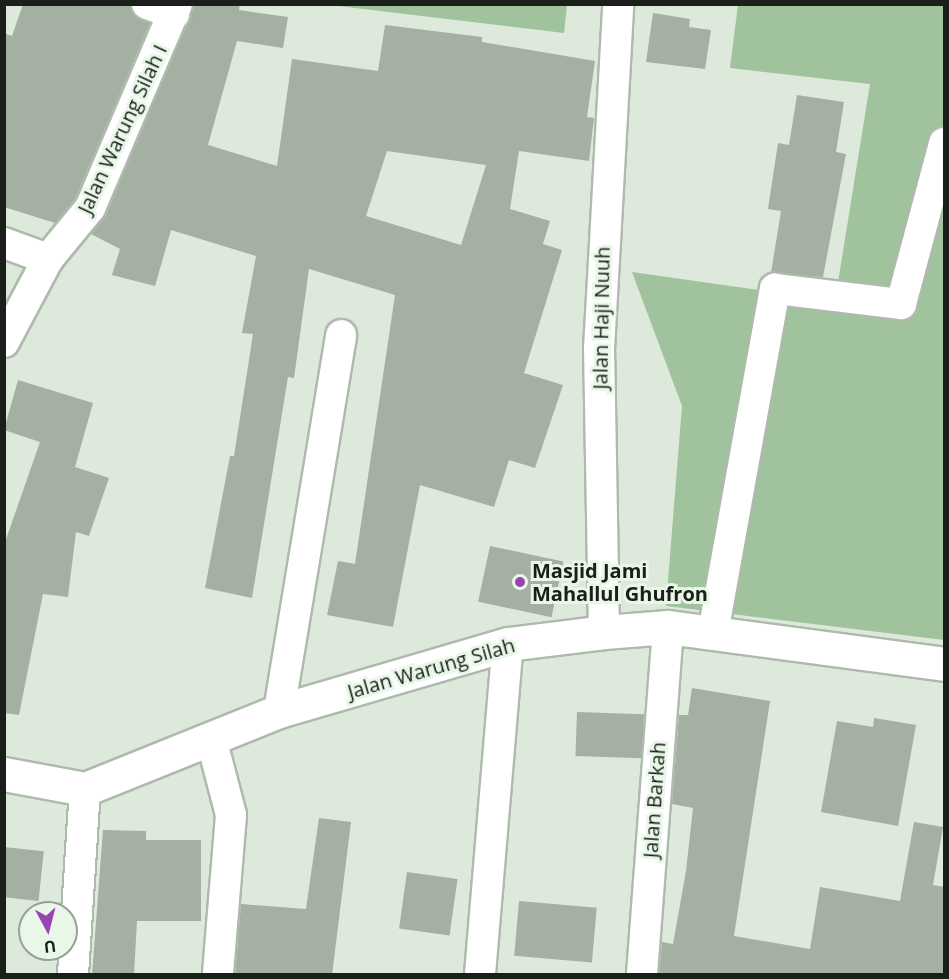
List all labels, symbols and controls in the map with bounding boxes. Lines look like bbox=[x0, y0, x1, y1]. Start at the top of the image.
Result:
street label: Jalan Warung Silah I bbox=[72, 41, 172, 217]
street label: Jalan Haji Nuuh bbox=[588, 246, 614, 390]
place label: Masjid Jami Mahallul Ghufron bbox=[532, 558, 708, 605]
marker: Masjid Jami Mahallul Ghufron bbox=[513, 575, 527, 589]
street label: Jalan Warung Silah bbox=[345, 633, 517, 703]
street label: Jalan Barkah bbox=[638, 741, 670, 859]
north arrow bbox=[18, 901, 78, 961]
text: U bbox=[43, 935, 57, 959]

